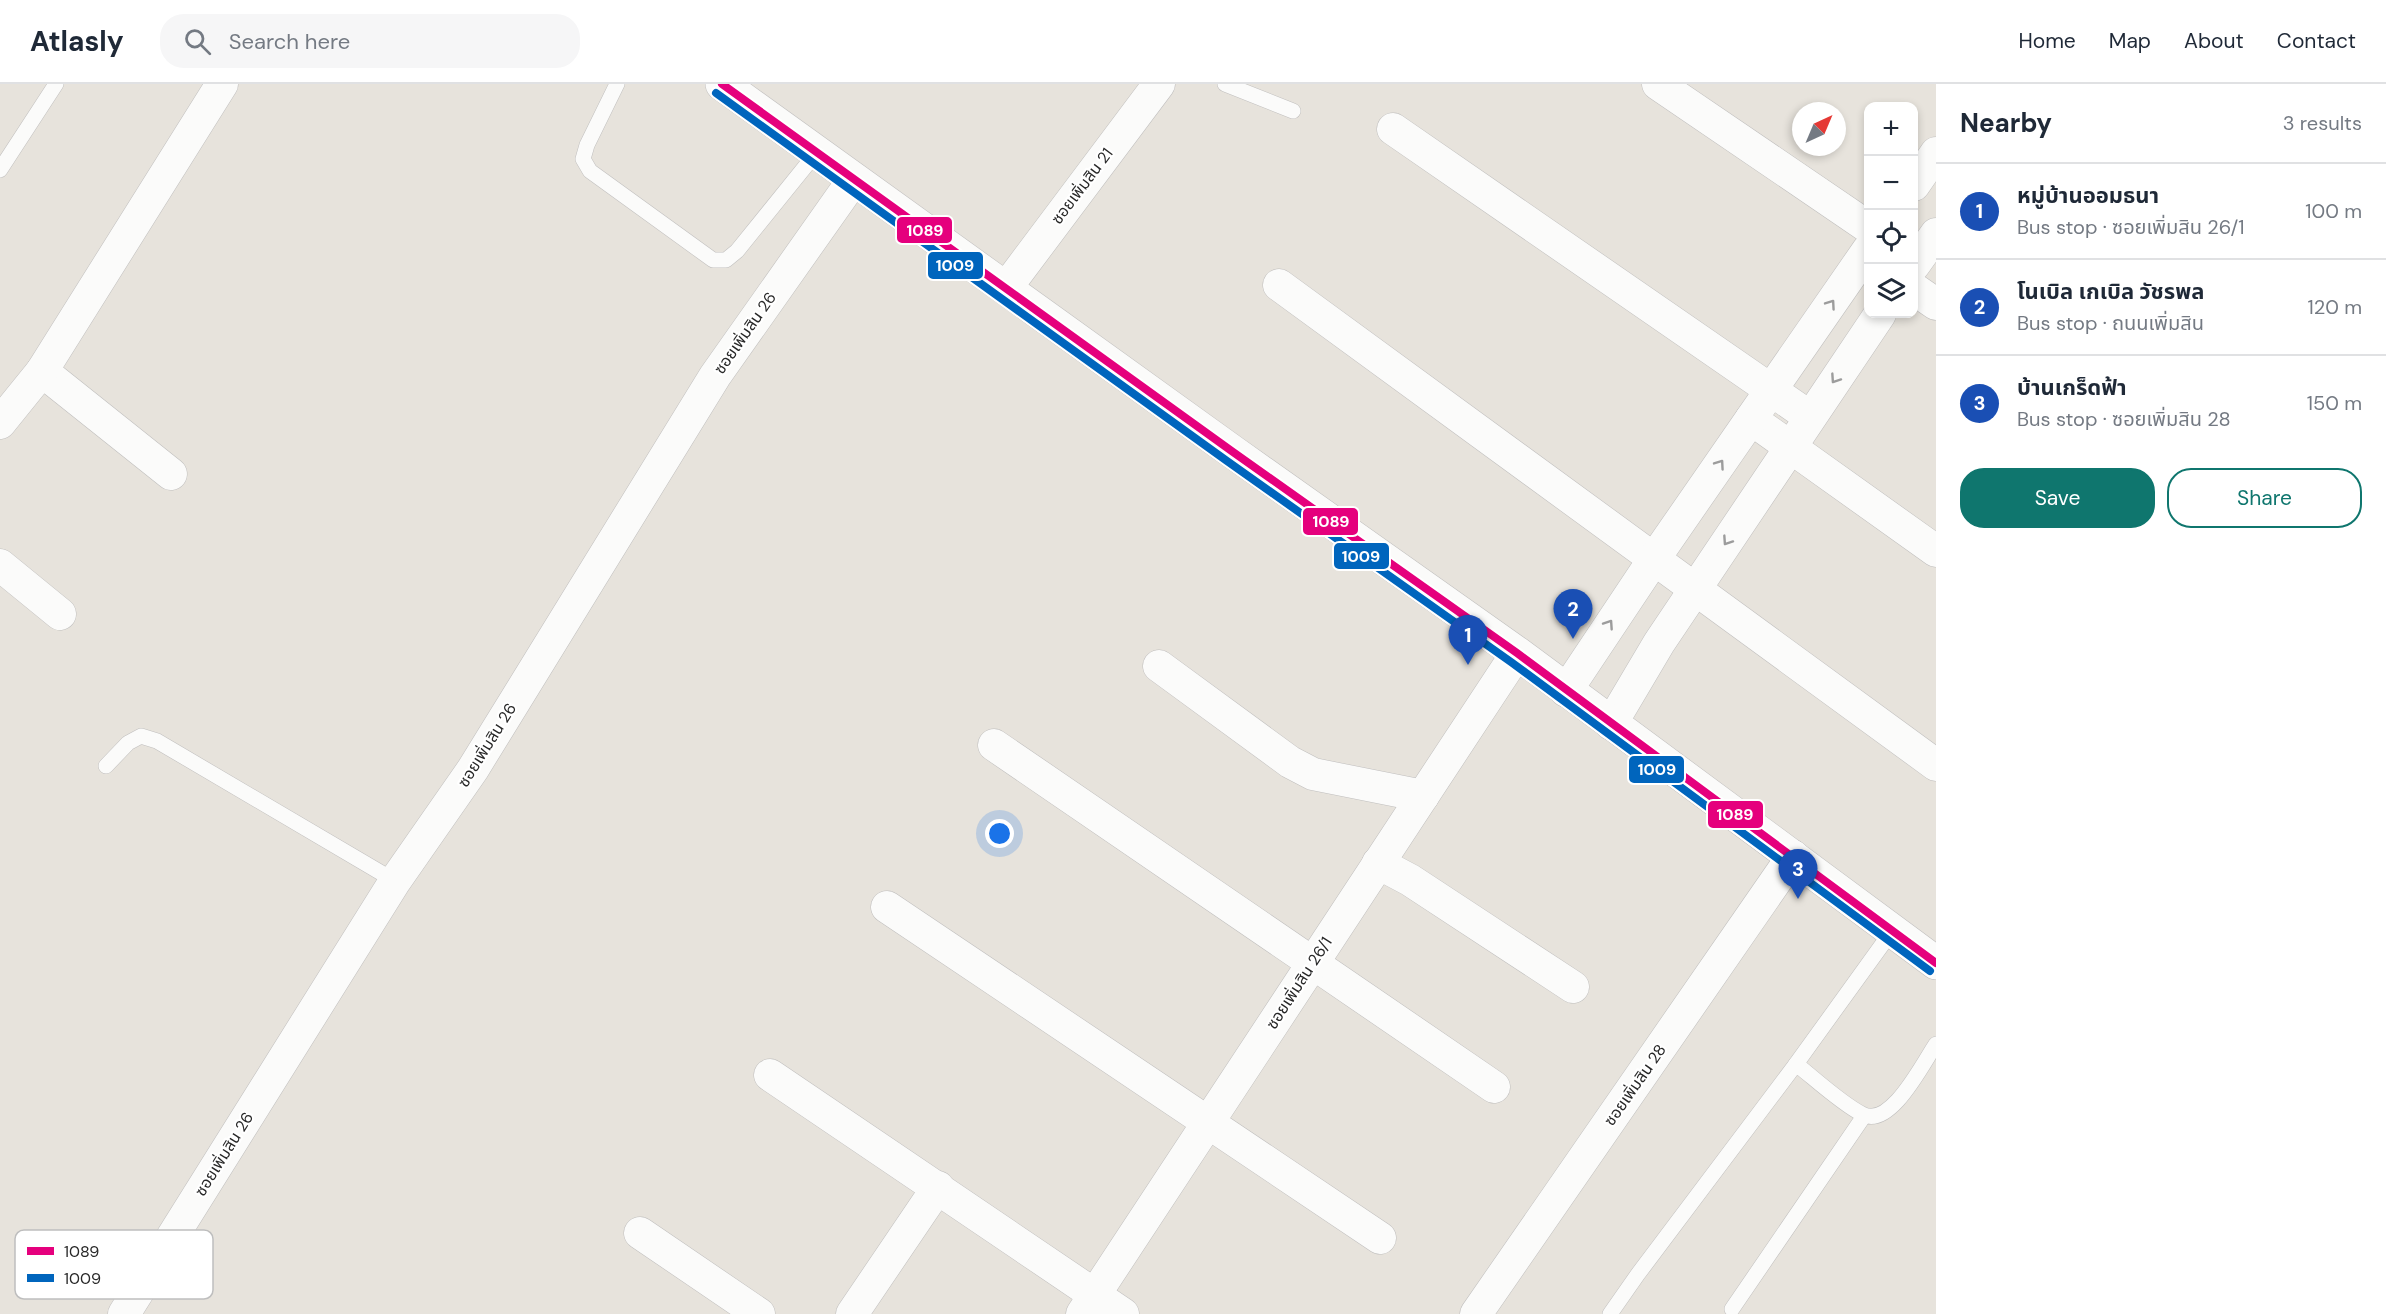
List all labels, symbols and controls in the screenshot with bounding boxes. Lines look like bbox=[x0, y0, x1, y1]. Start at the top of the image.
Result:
search box bbox=[160, 14, 580, 68]
text: Atlasly bbox=[30, 23, 124, 60]
icon: search bbox=[181, 25, 214, 58]
text: Search here bbox=[229, 27, 350, 56]
text: Home bbox=[2018, 27, 2076, 55]
text: Map bbox=[2109, 27, 2151, 55]
text: About bbox=[2184, 27, 2244, 55]
text: Contact bbox=[2277, 27, 2356, 55]
north arrow bbox=[1792, 102, 1846, 156]
map controls bbox=[1864, 102, 1918, 318]
button: + bbox=[1864, 102, 1918, 156]
text: Nearby bbox=[1960, 106, 2052, 140]
text: 3 results bbox=[2283, 110, 2362, 136]
street label: ซอยเพิ่มสิน 21 bbox=[1046, 144, 1118, 228]
button: − bbox=[1864, 156, 1918, 210]
text: หมู่บ้านออมธนา bbox=[2017, 181, 2159, 210]
text: 1 bbox=[1976, 198, 1983, 224]
text: 100 m bbox=[2305, 198, 2362, 224]
button: locate bbox=[1864, 210, 1918, 264]
text: Bus stop · ซอยเพิ่มสิน 26/1 bbox=[2017, 214, 2245, 240]
line badge: 1089 bbox=[896, 216, 953, 244]
text: 1089 bbox=[907, 220, 944, 241]
line badge: 1009 bbox=[927, 251, 984, 280]
text: 1009 bbox=[936, 255, 974, 276]
button: layers bbox=[1864, 264, 1918, 318]
text: โนเบิล เกเบิล วัชรพล bbox=[2017, 277, 2204, 306]
street label: ซอยเพิ่มสิน 26 bbox=[709, 288, 781, 378]
text: 2 bbox=[1974, 294, 1985, 320]
text: 120 m bbox=[2308, 294, 2362, 320]
one-way arrow bbox=[1824, 299, 1835, 310]
text: Bus stop · ถนนเพิ่มสิน bbox=[2017, 310, 2204, 336]
one-way arrow bbox=[1832, 373, 1843, 384]
text: บ้านเกร็ดฟ้า bbox=[2017, 373, 2127, 402]
text: 3 bbox=[1973, 390, 1986, 416]
text: 150 m bbox=[2307, 390, 2362, 416]
text: Bus stop · ซอยเพิ่มสิน 28 bbox=[2017, 406, 2231, 432]
one-way arrow bbox=[1713, 459, 1724, 470]
button: Save bbox=[1960, 468, 2155, 528]
button: Share bbox=[2167, 468, 2362, 528]
line badge: 1089 bbox=[1302, 507, 1359, 536]
text: 1089 bbox=[1313, 511, 1350, 532]
one-way arrow bbox=[1723, 535, 1734, 546]
line badge: 1009 bbox=[1333, 542, 1390, 570]
text: 1009 bbox=[1342, 546, 1380, 567]
pin: 2 bbox=[1554, 590, 1592, 639]
pin: 1 bbox=[1448, 616, 1488, 665]
one-way arrow bbox=[1602, 620, 1613, 631]
street label: ซอยเพิ่มสิน 26 bbox=[453, 699, 521, 791]
line badge: 1009 bbox=[1628, 755, 1685, 784]
text: 1009 bbox=[1638, 759, 1676, 780]
line badge: 1089 bbox=[1707, 800, 1764, 829]
text: 1089 bbox=[1717, 804, 1754, 825]
your location bbox=[985, 819, 1014, 848]
pin: 3 bbox=[1778, 850, 1818, 899]
street label: ซอยเพิ่มสิน 26/1 bbox=[1261, 933, 1337, 1033]
street label: ซอยเพิ่มสิน 28 bbox=[1599, 1040, 1671, 1130]
street label: ซอยเพิ่มสิน 26 bbox=[190, 1108, 258, 1200]
legend bbox=[15, 1230, 213, 1299]
text: 1089 bbox=[64, 1241, 99, 1262]
text: 1009 bbox=[64, 1268, 101, 1289]

